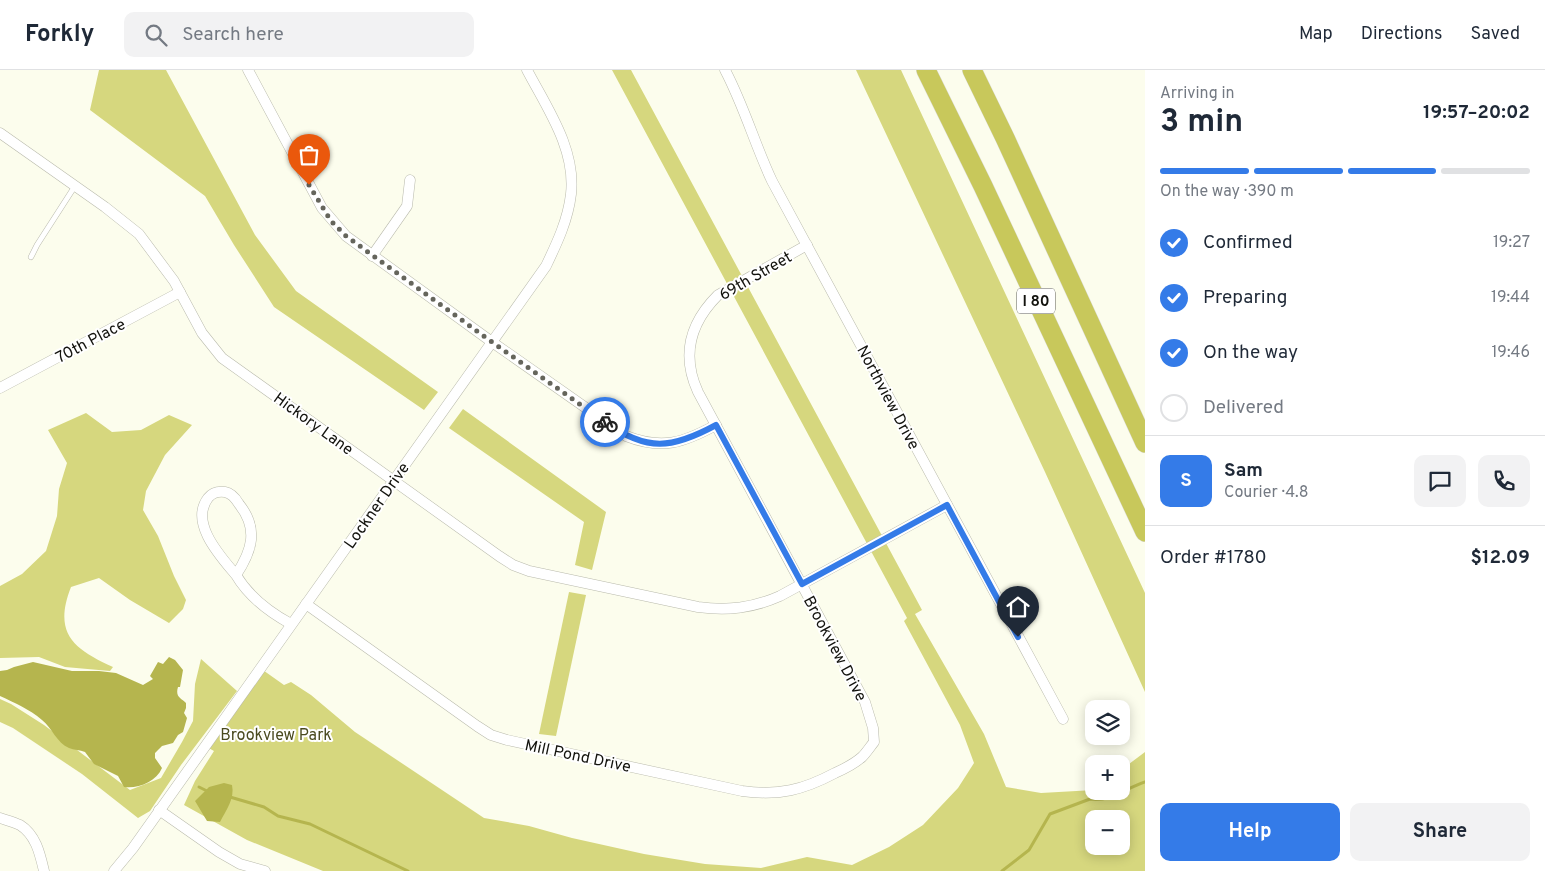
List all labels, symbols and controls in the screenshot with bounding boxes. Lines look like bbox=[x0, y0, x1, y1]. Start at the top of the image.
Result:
search box bbox=[124, 12, 474, 57]
text: Forkly bbox=[25, 20, 94, 50]
icon: search bbox=[142, 21, 170, 49]
text: Search here bbox=[182, 23, 284, 47]
text: Map bbox=[1299, 23, 1333, 46]
text: Directions bbox=[1361, 23, 1443, 46]
text: Saved bbox=[1471, 23, 1520, 46]
text: Arriving in bbox=[1160, 84, 1235, 104]
text: 19:57–20:02 bbox=[1423, 101, 1530, 125]
text: 3 min bbox=[1160, 103, 1243, 143]
pin bbox=[288, 134, 330, 185]
icon: bag bbox=[295, 141, 323, 169]
text: On the way · 390 m bbox=[1160, 182, 1294, 202]
icon: check bbox=[1160, 229, 1188, 257]
text: Confirmed bbox=[1203, 231, 1293, 255]
text: 19:27 bbox=[1493, 233, 1530, 253]
street label: 69th Street bbox=[716, 248, 796, 306]
icon: check bbox=[1160, 284, 1188, 312]
text: Preparing bbox=[1203, 286, 1287, 310]
road number: I 80 bbox=[1017, 288, 1055, 314]
text: 19:44 bbox=[1491, 288, 1530, 308]
street label: 70th Place bbox=[53, 315, 129, 369]
icon: check bbox=[1160, 339, 1188, 367]
text: On the way bbox=[1203, 341, 1298, 365]
street label: Northview Drive bbox=[851, 342, 923, 453]
text: 19:46 bbox=[1491, 343, 1530, 363]
street label: Hickory Lane bbox=[269, 389, 357, 460]
text: Delivered bbox=[1203, 396, 1284, 420]
courier bbox=[580, 397, 630, 447]
icon: bike bbox=[591, 408, 619, 436]
button: chat bbox=[1414, 455, 1466, 507]
button: phone bbox=[1478, 455, 1530, 507]
street label: Lockner Drive bbox=[341, 459, 415, 553]
text: Sam bbox=[1224, 459, 1263, 483]
text: S bbox=[1180, 469, 1192, 493]
text: Courier · 4.8 bbox=[1224, 483, 1308, 503]
text: Order #1780 bbox=[1160, 546, 1267, 570]
text: $12.09 bbox=[1471, 546, 1530, 570]
pin bbox=[997, 586, 1039, 637]
street label: Brookview Drive bbox=[798, 593, 870, 705]
icon: home bbox=[1004, 593, 1032, 621]
map controls bbox=[1085, 700, 1130, 855]
button: layers bbox=[1085, 700, 1130, 745]
park label: Brookview Park bbox=[220, 726, 332, 746]
street label: Mill Pond Drive bbox=[523, 736, 632, 778]
button: + bbox=[1085, 755, 1130, 800]
button: Help bbox=[1160, 803, 1340, 861]
button: Share bbox=[1350, 803, 1530, 861]
button: − bbox=[1085, 810, 1130, 855]

